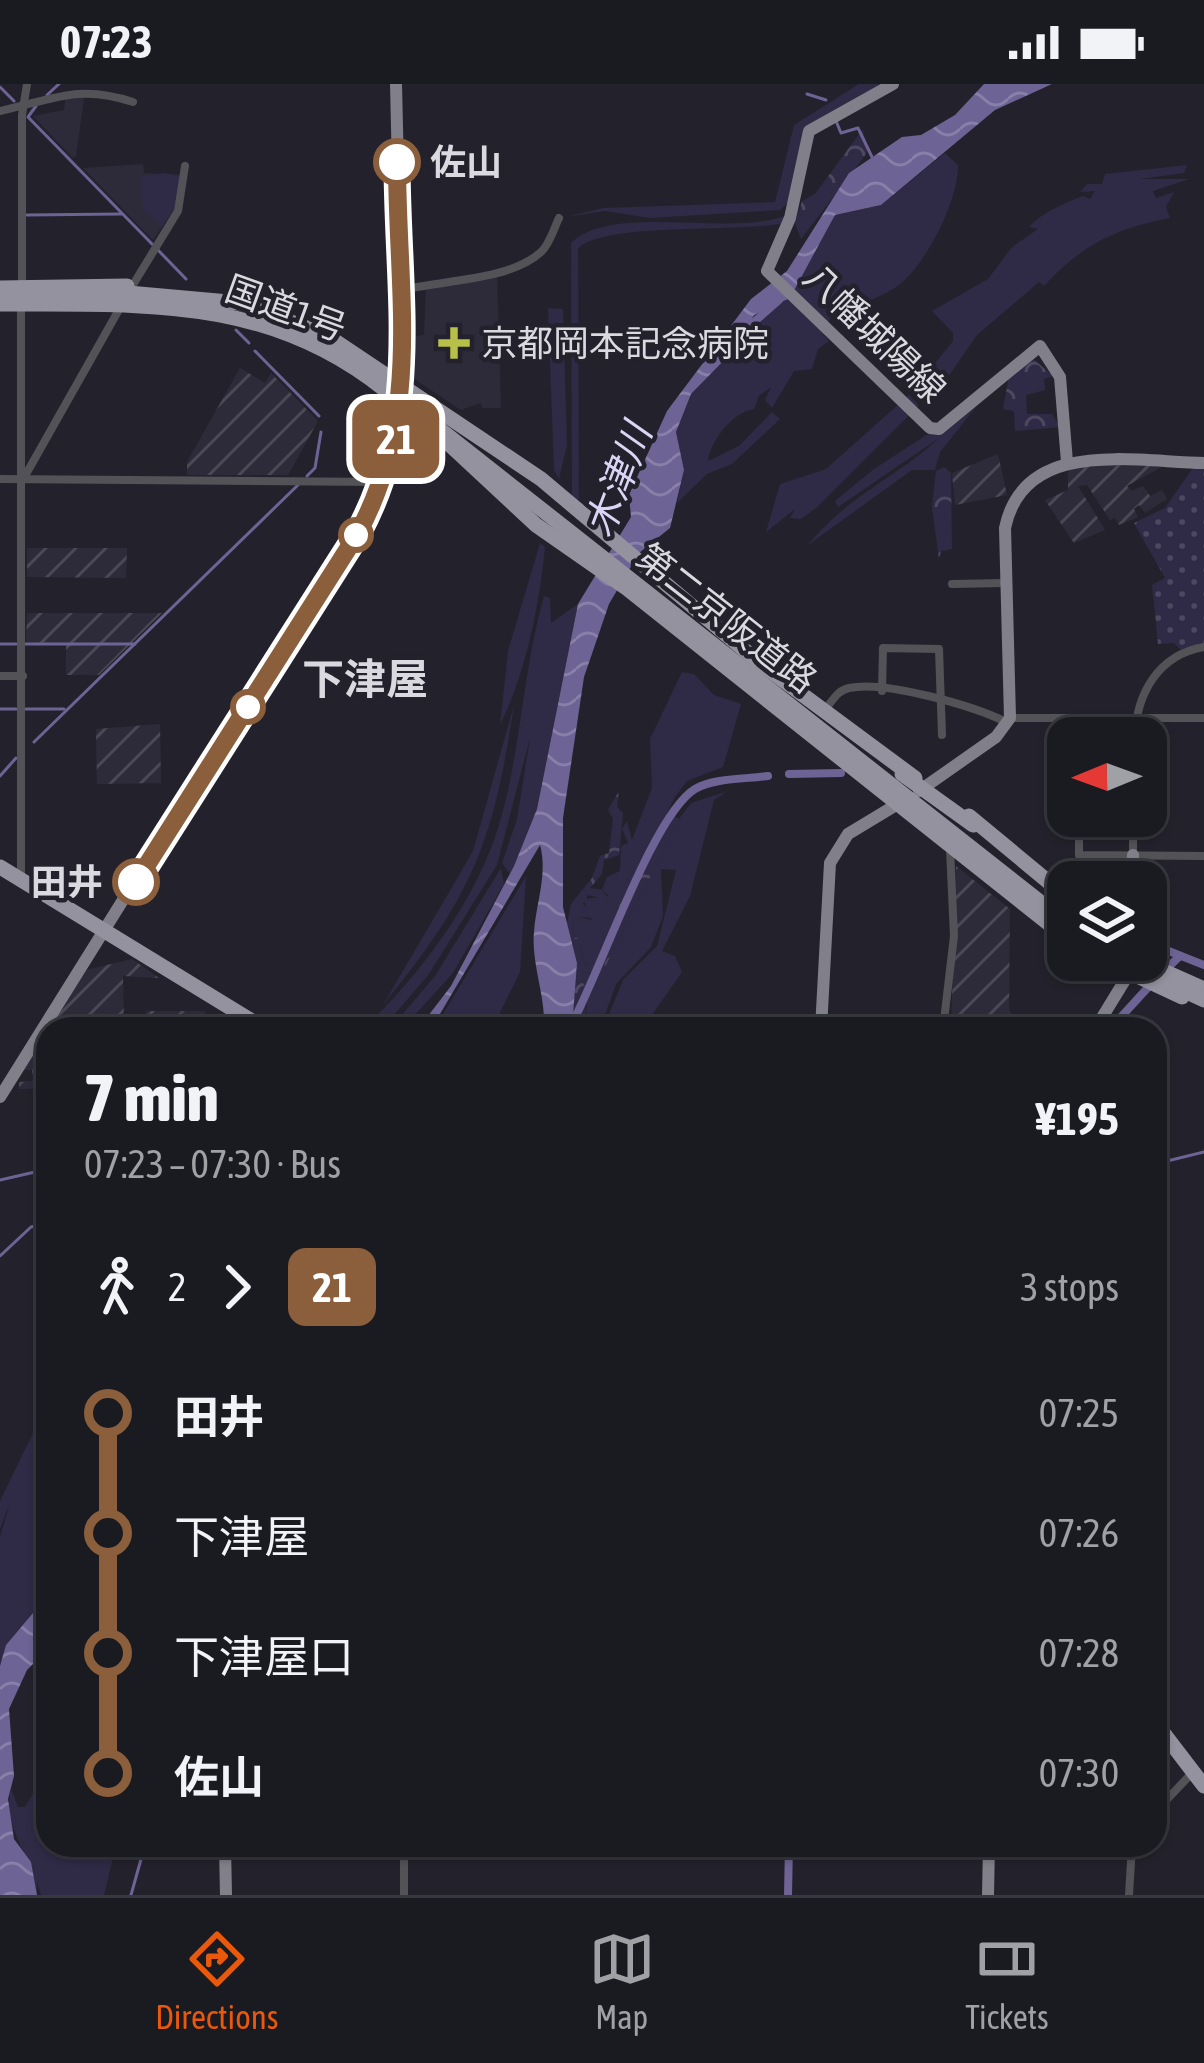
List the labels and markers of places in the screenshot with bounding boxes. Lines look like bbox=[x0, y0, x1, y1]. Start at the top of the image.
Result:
marker: 佐山 bbox=[375, 140, 419, 184]
place label: 佐山 bbox=[430, 141, 502, 183]
place label: 京都岡本記念病院 bbox=[481, 322, 769, 364]
marker: 京都岡本記念病院 bbox=[438, 327, 470, 359]
unlabelled marker bbox=[340, 519, 372, 551]
unlabelled marker bbox=[232, 691, 264, 723]
marker: 田井 bbox=[114, 860, 158, 904]
place label: 田井 bbox=[31, 861, 103, 903]

